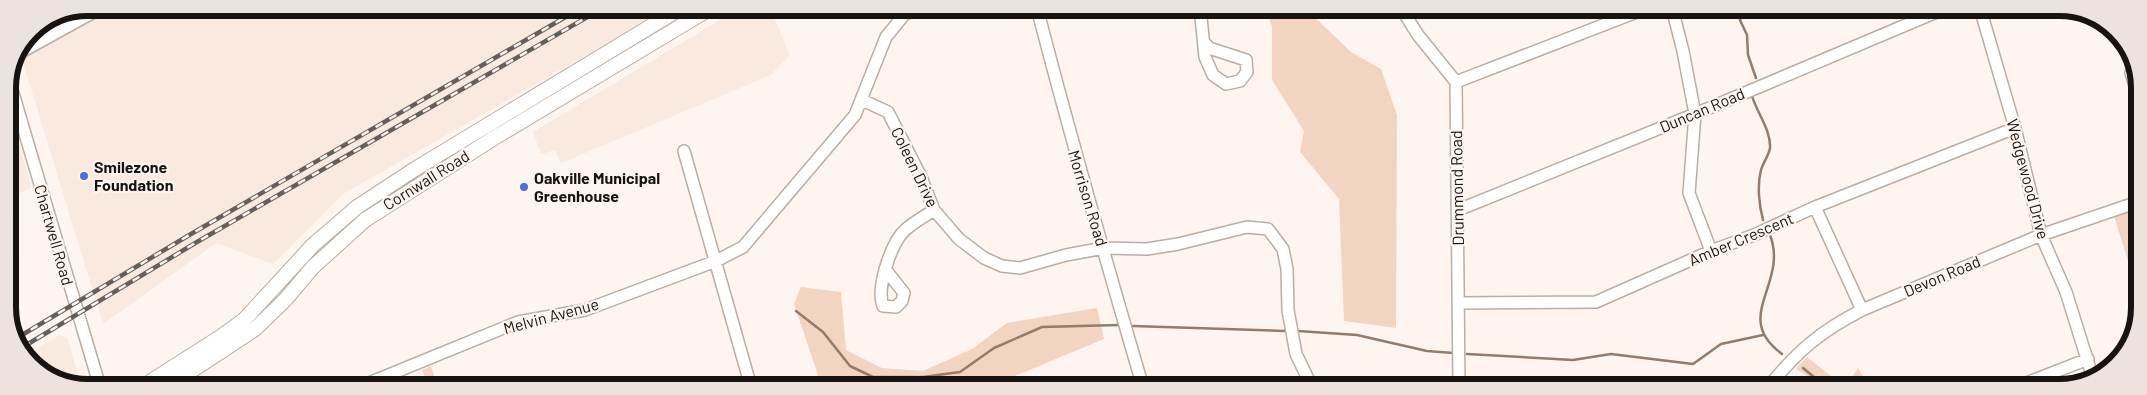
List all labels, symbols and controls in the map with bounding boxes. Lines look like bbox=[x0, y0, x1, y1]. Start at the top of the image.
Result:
street label: Duncan Road bbox=[1656, 83, 1747, 136]
street label: Wedgewood Drive bbox=[2003, 117, 2054, 241]
street label: Coleen Drive bbox=[888, 124, 943, 210]
street label: Drummond Road bbox=[1446, 130, 1467, 246]
street label: Cornwall Road bbox=[379, 145, 472, 214]
street label: Morrison Road bbox=[1065, 147, 1112, 248]
place label: Smilezone Foundation bbox=[94, 157, 174, 194]
place label: Oakville Municipal Greenhouse bbox=[534, 168, 660, 205]
marker: Smilezone Foundation bbox=[78, 170, 90, 182]
marker: Oakville Municipal Greenhouse bbox=[518, 181, 530, 193]
street label: Chartwell Road bbox=[31, 182, 78, 288]
street label: Amber Crescent bbox=[1686, 208, 1796, 269]
street label: Devon Road bbox=[1901, 251, 1983, 300]
street label: Melvin Avenue bbox=[501, 294, 601, 337]

